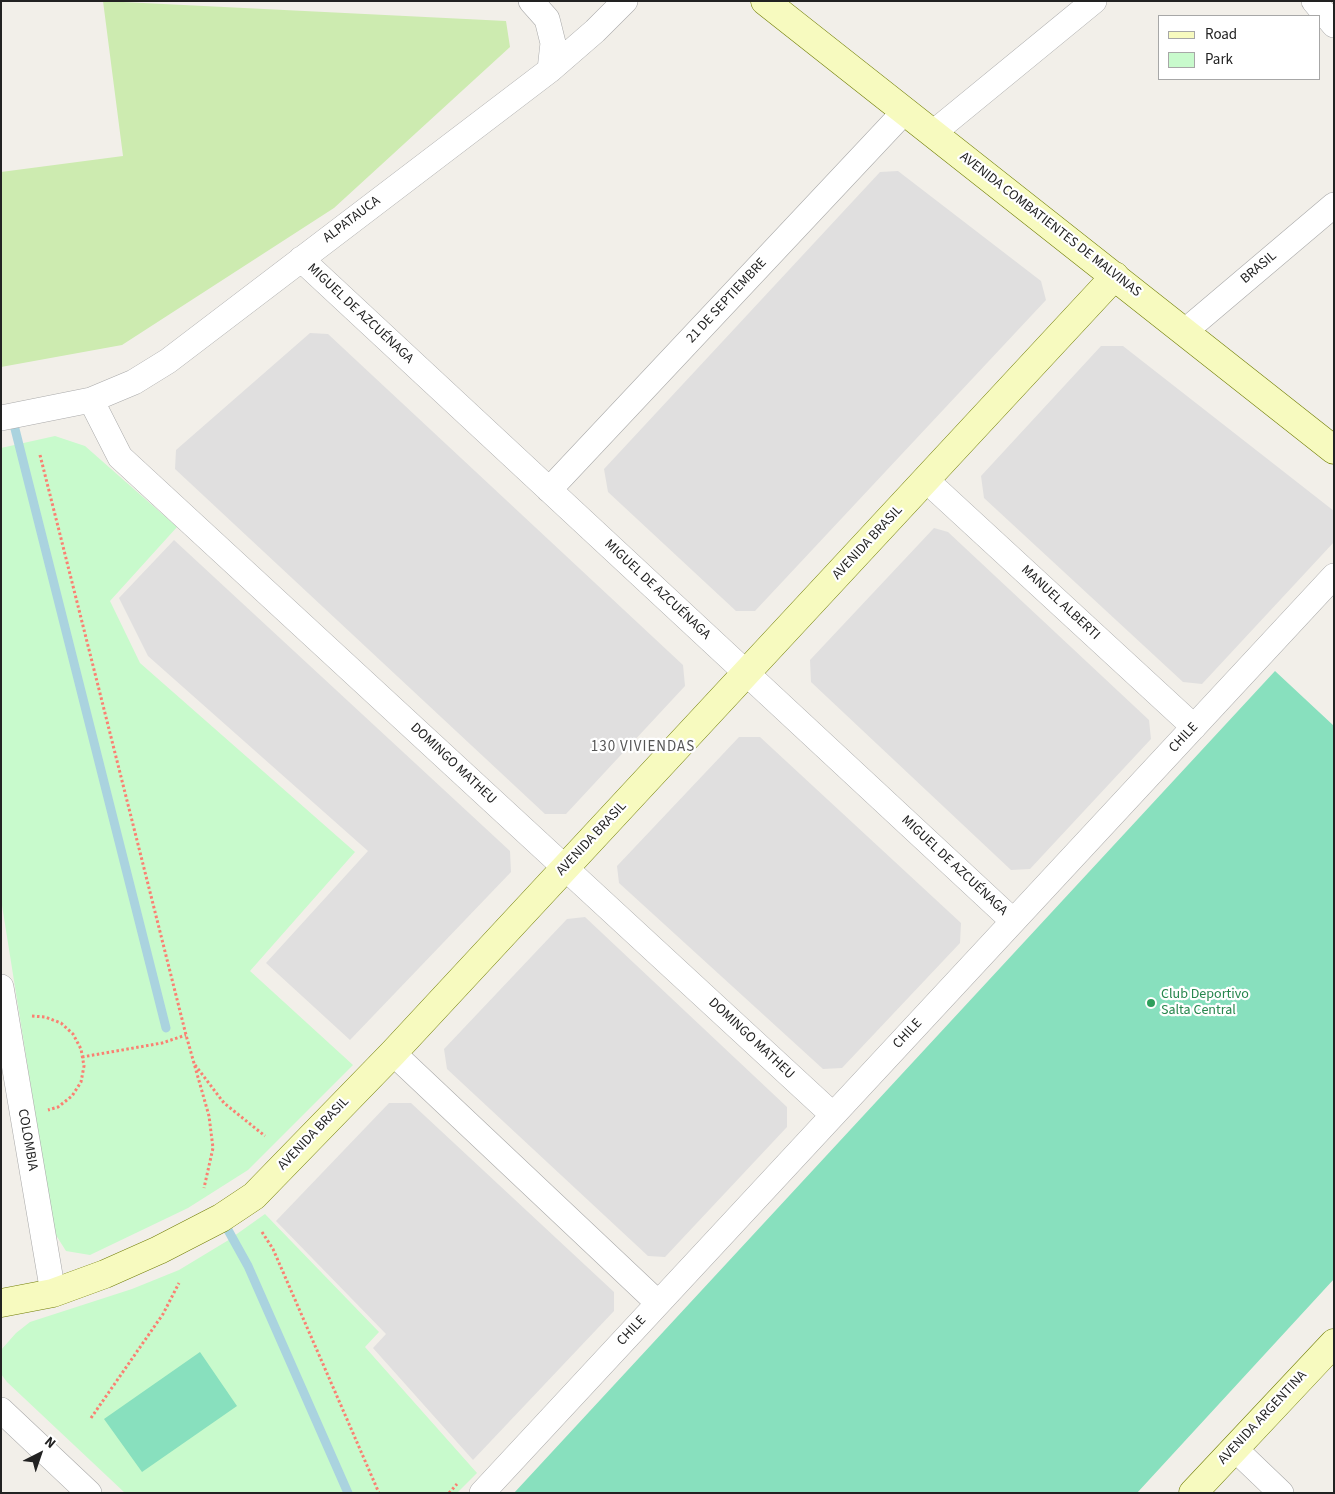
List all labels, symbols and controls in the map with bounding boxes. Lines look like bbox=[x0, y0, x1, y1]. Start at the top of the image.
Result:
legend bbox=[1158, 15, 1320, 80]
text: Road bbox=[1205, 24, 1237, 45]
text: Park bbox=[1205, 49, 1233, 70]
street label: AVENIDA COMBATIENTES DE MALVINAS bbox=[956, 149, 1144, 301]
street label: ALPATAUCA bbox=[320, 193, 384, 247]
street label: BRASIL bbox=[1238, 248, 1280, 288]
street label: 21 DE SEPTIEMBRE bbox=[683, 255, 771, 347]
street label: MIGUEL DE AZCUÉNAGA bbox=[303, 260, 417, 368]
street label: AVENIDA BRASIL bbox=[829, 502, 907, 584]
street label: MIGUEL DE AZCUÉNAGA bbox=[600, 536, 714, 644]
street label: MANUEL ALBERTI bbox=[1017, 562, 1103, 644]
street label: CHILE bbox=[1166, 719, 1202, 757]
street label: DOMINGO MATHEU bbox=[406, 720, 500, 808]
district label: 130 VIVIENDAS bbox=[589, 739, 697, 757]
street label: AVENIDA BRASIL bbox=[553, 798, 631, 880]
street label: MIGUEL DE AZCUÉNAGA bbox=[897, 812, 1011, 920]
place label: Club Deportivo Salta Central bbox=[1161, 987, 1249, 1020]
street label: DOMINGO MATHEU bbox=[704, 995, 798, 1083]
marker: Club Deportivo Salta Central bbox=[1145, 997, 1157, 1009]
street label: CHILE bbox=[890, 1015, 926, 1053]
street label: AVENIDA BRASIL bbox=[275, 1094, 353, 1174]
street label: COLOMBIA bbox=[13, 1108, 41, 1172]
street label: CHILE bbox=[614, 1312, 650, 1350]
street label: AVENIDA ARGENTINA bbox=[1215, 1368, 1311, 1468]
north arrow bbox=[15, 1429, 65, 1479]
text: N bbox=[40, 1432, 60, 1453]

